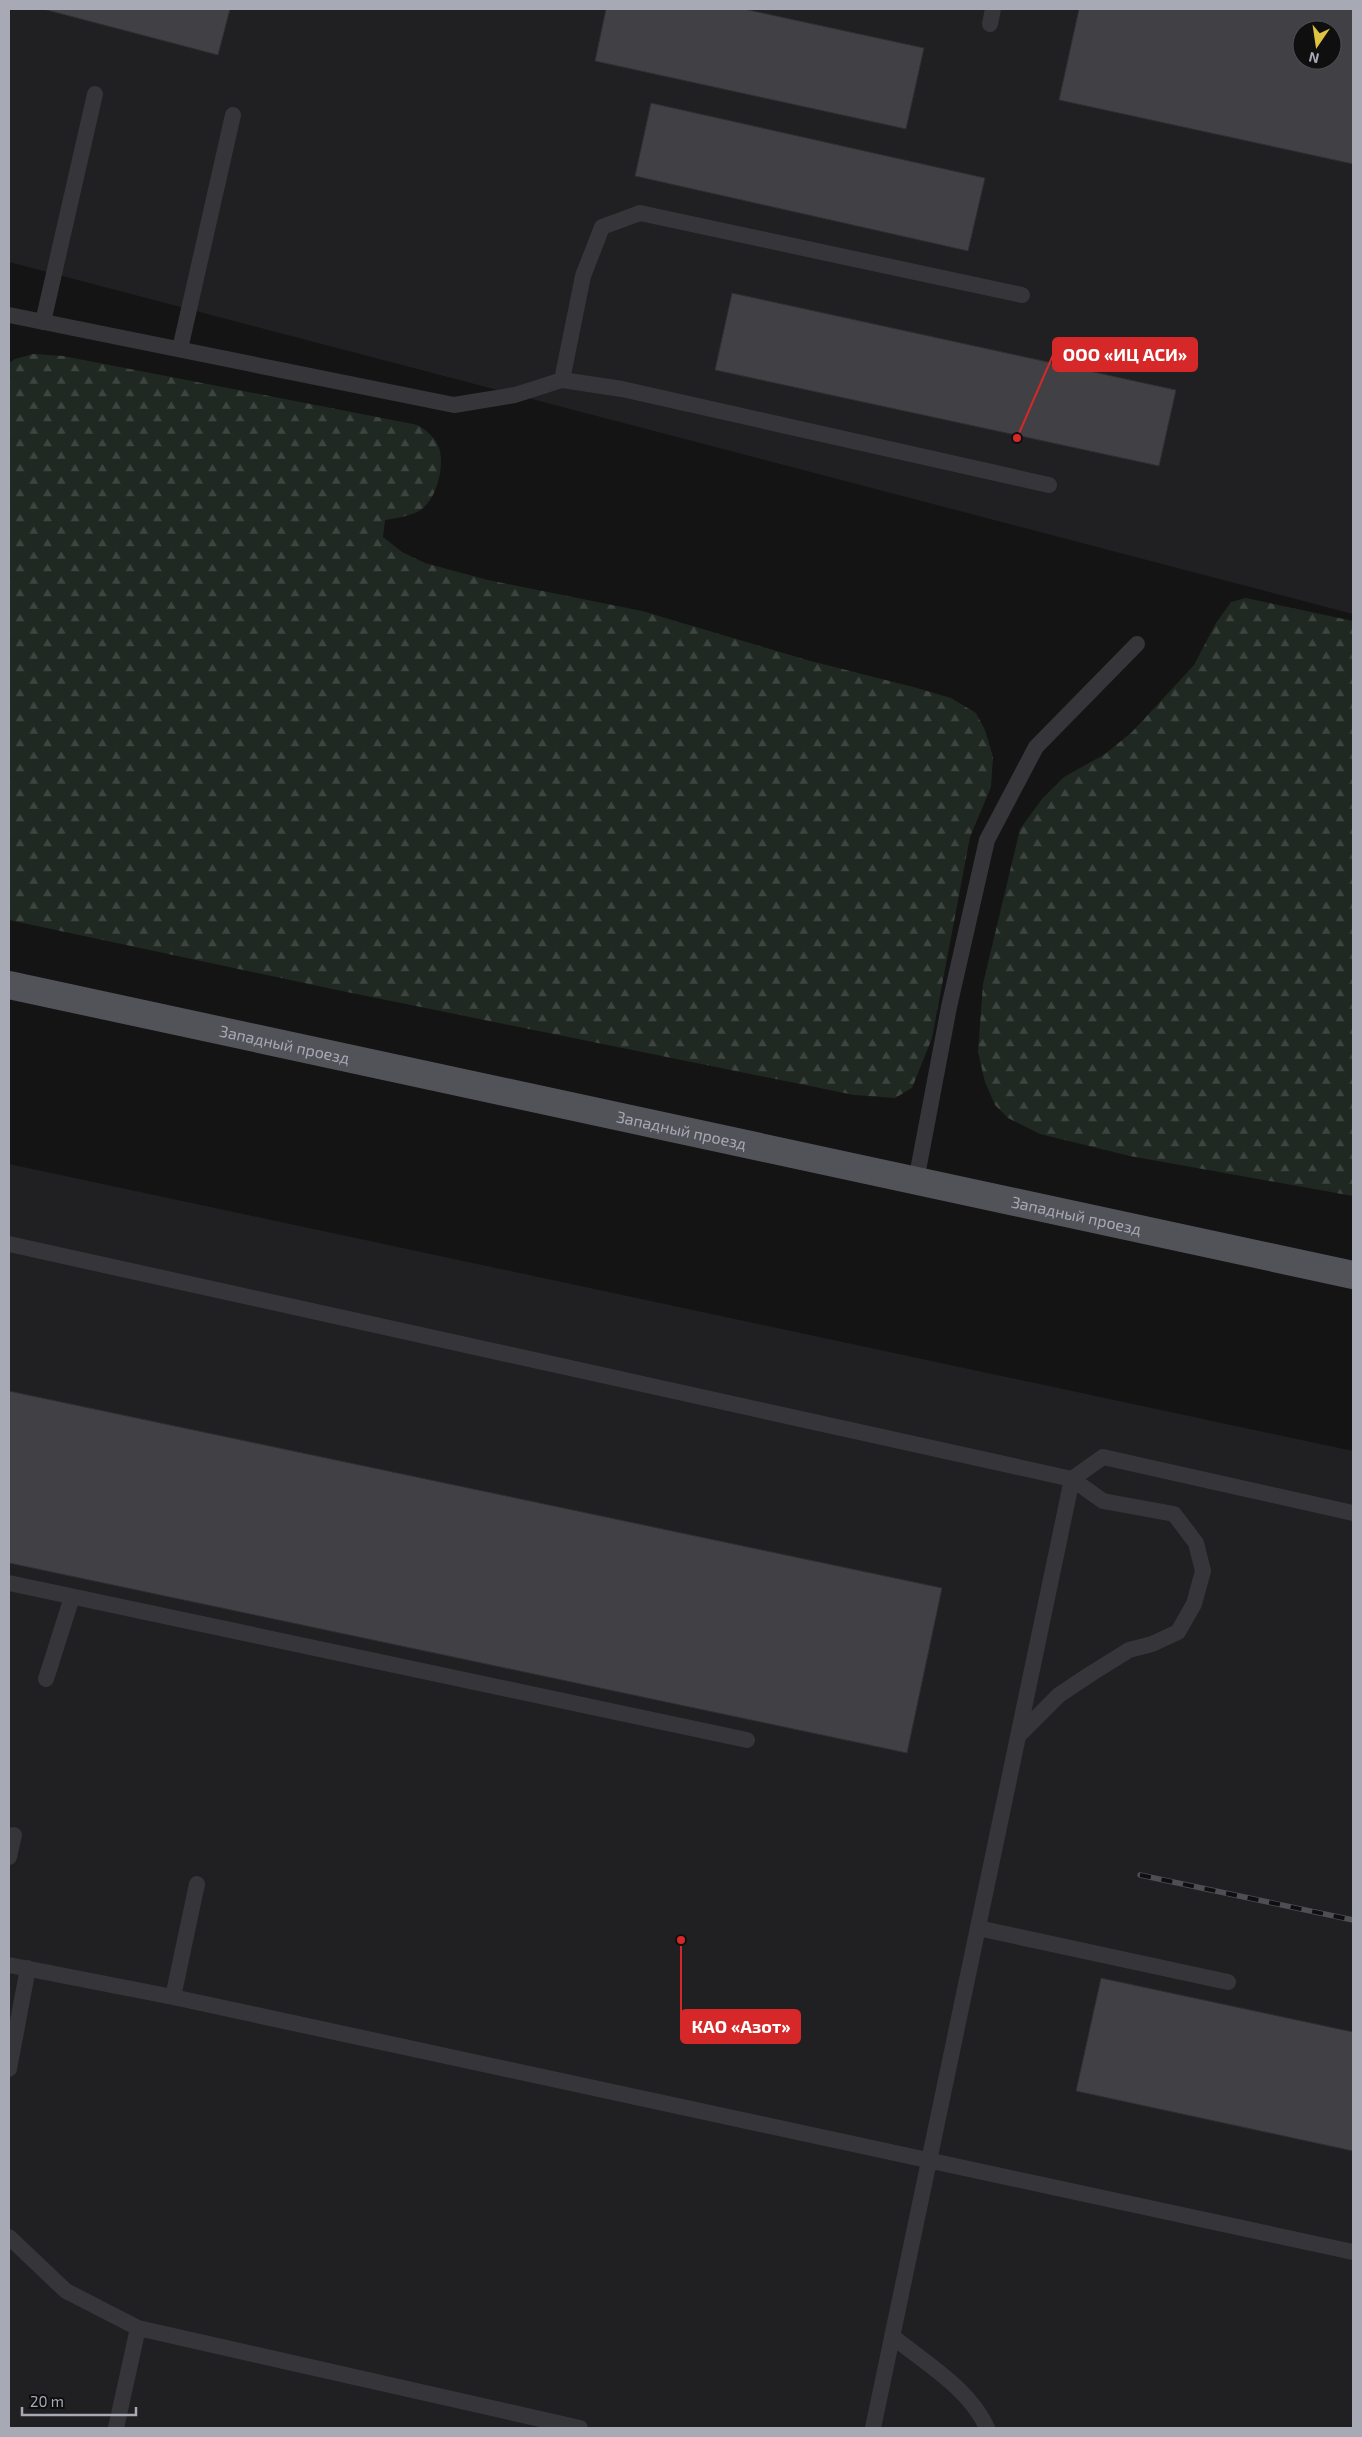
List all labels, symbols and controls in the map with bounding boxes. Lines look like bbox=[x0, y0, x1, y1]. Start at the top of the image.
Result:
north arrow bbox=[1292, 20, 1342, 70]
text: N bbox=[1307, 49, 1321, 68]
callout: ООО «ИЦ АСИ» bbox=[1053, 338, 1197, 371]
text: ООО «ИЦ АСИ» bbox=[1063, 343, 1187, 365]
street label: Западный проезд bbox=[218, 1021, 352, 1067]
street label: Западный проезд bbox=[615, 1106, 748, 1153]
street label: Западный проезд bbox=[1010, 1192, 1143, 1238]
callout: КАО «Азот» bbox=[681, 2010, 800, 2043]
text: КАО «Азот» bbox=[692, 2015, 791, 2037]
scale bar bbox=[22, 2384, 136, 2416]
text: 20 m bbox=[30, 2392, 64, 2410]

